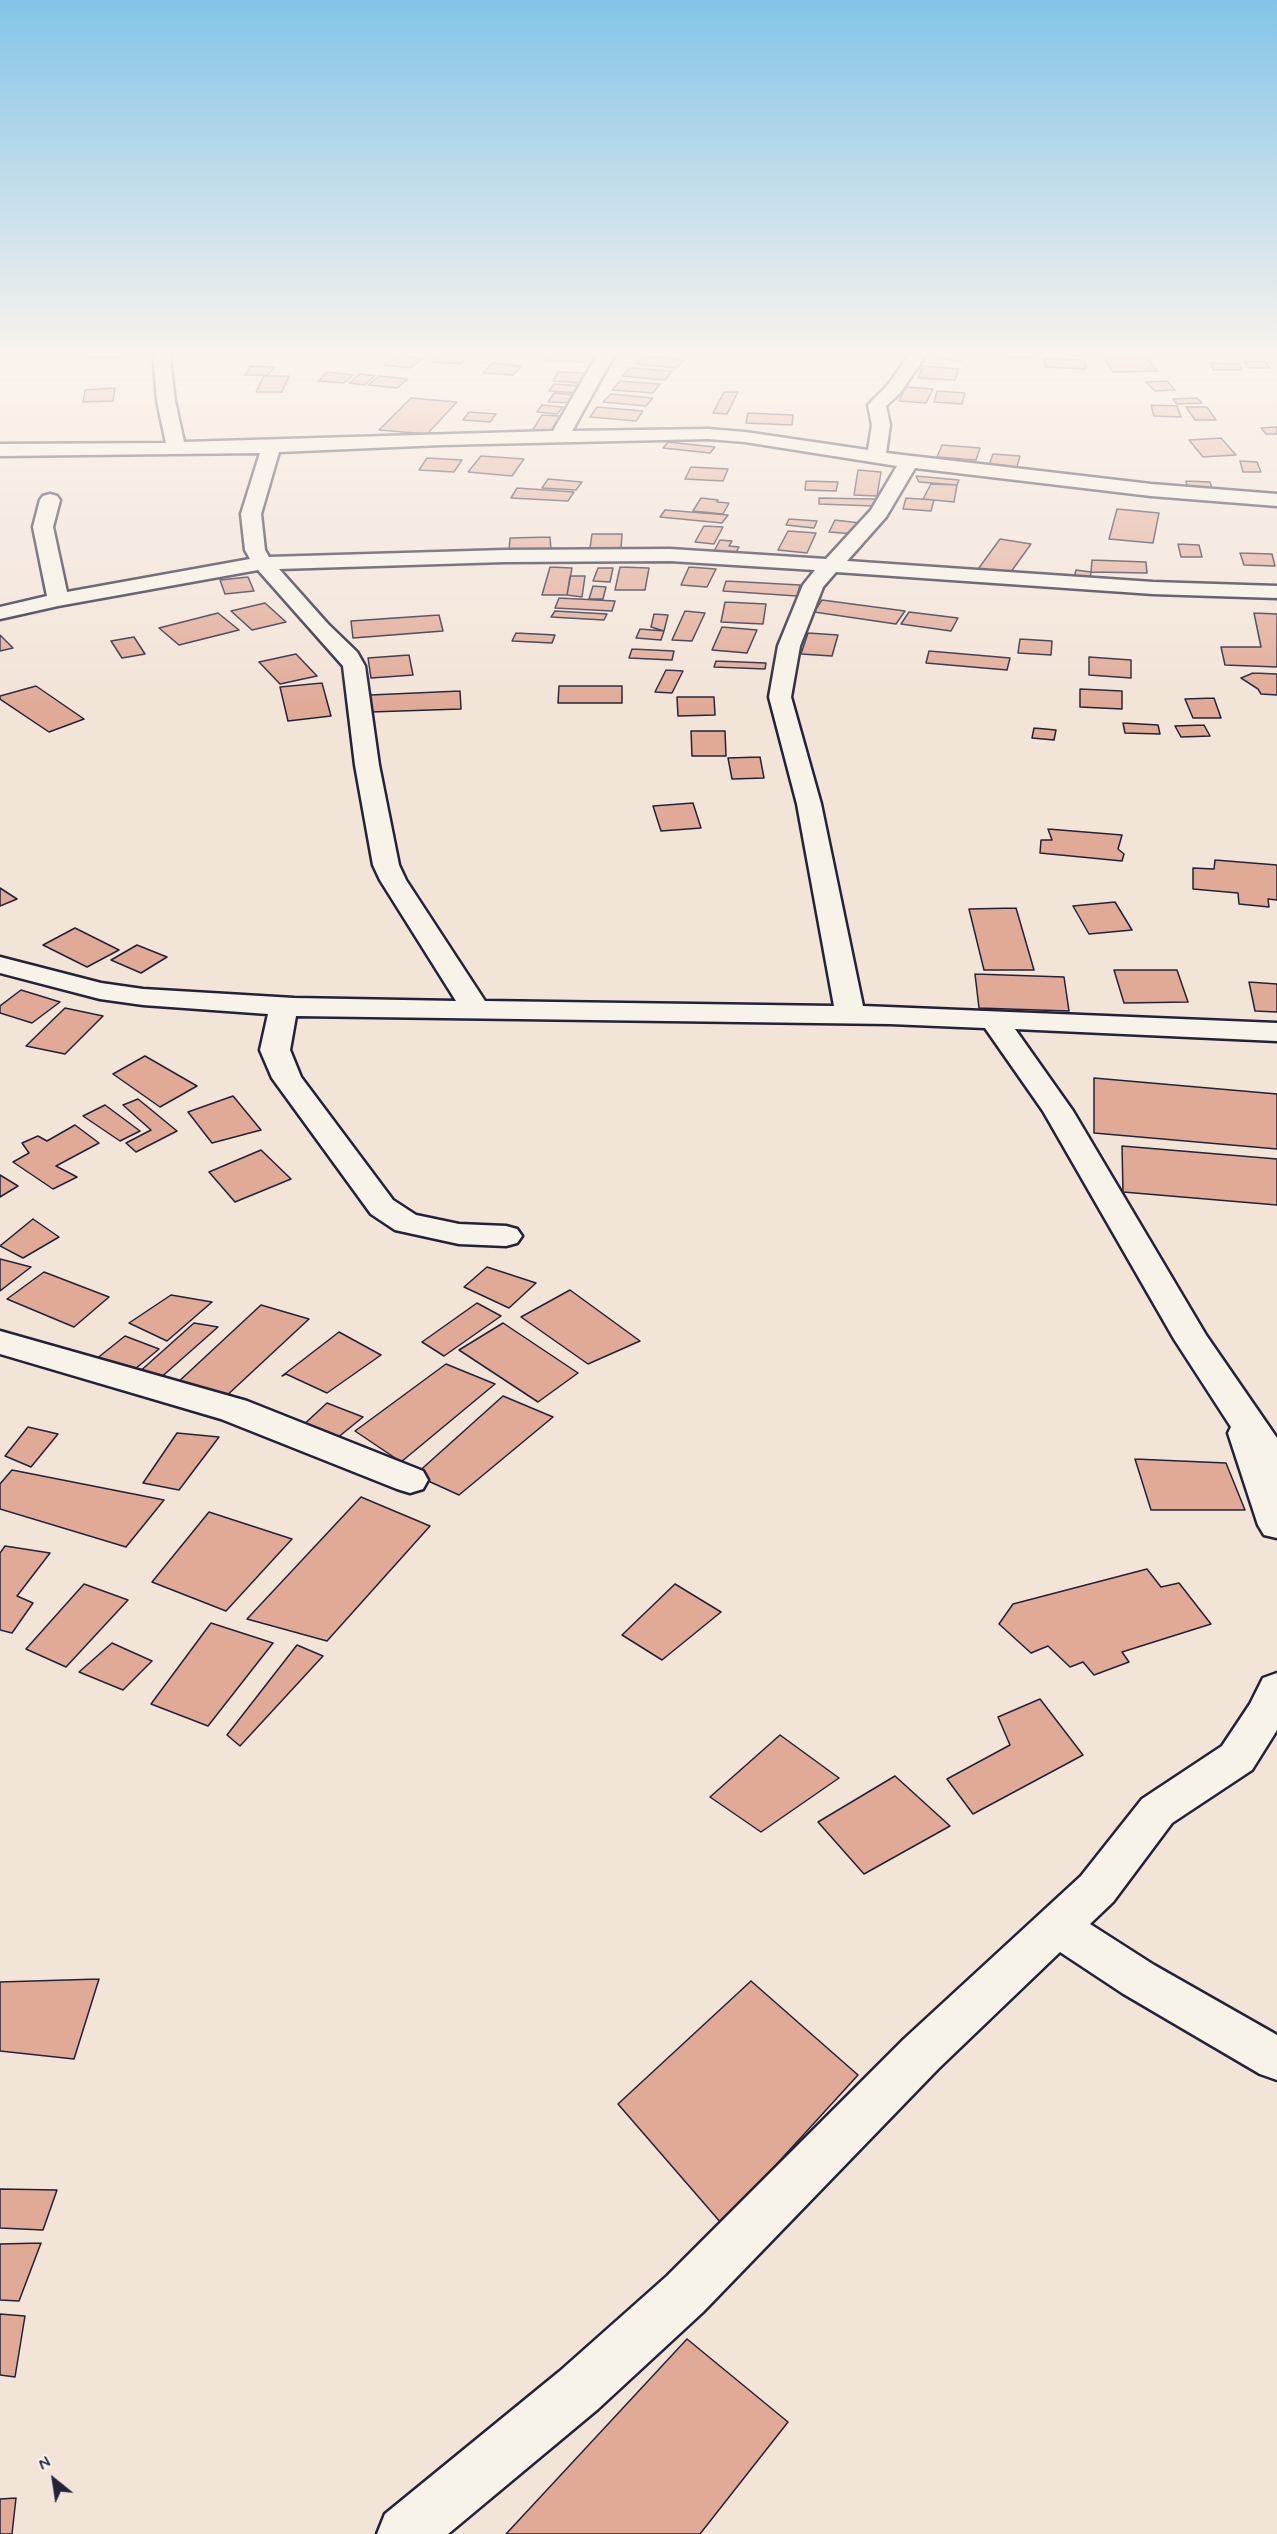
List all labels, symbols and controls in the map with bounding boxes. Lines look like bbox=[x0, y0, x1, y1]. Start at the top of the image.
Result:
north arrow bbox=[24, 2450, 84, 2510]
text: N bbox=[35, 2452, 55, 2476]

